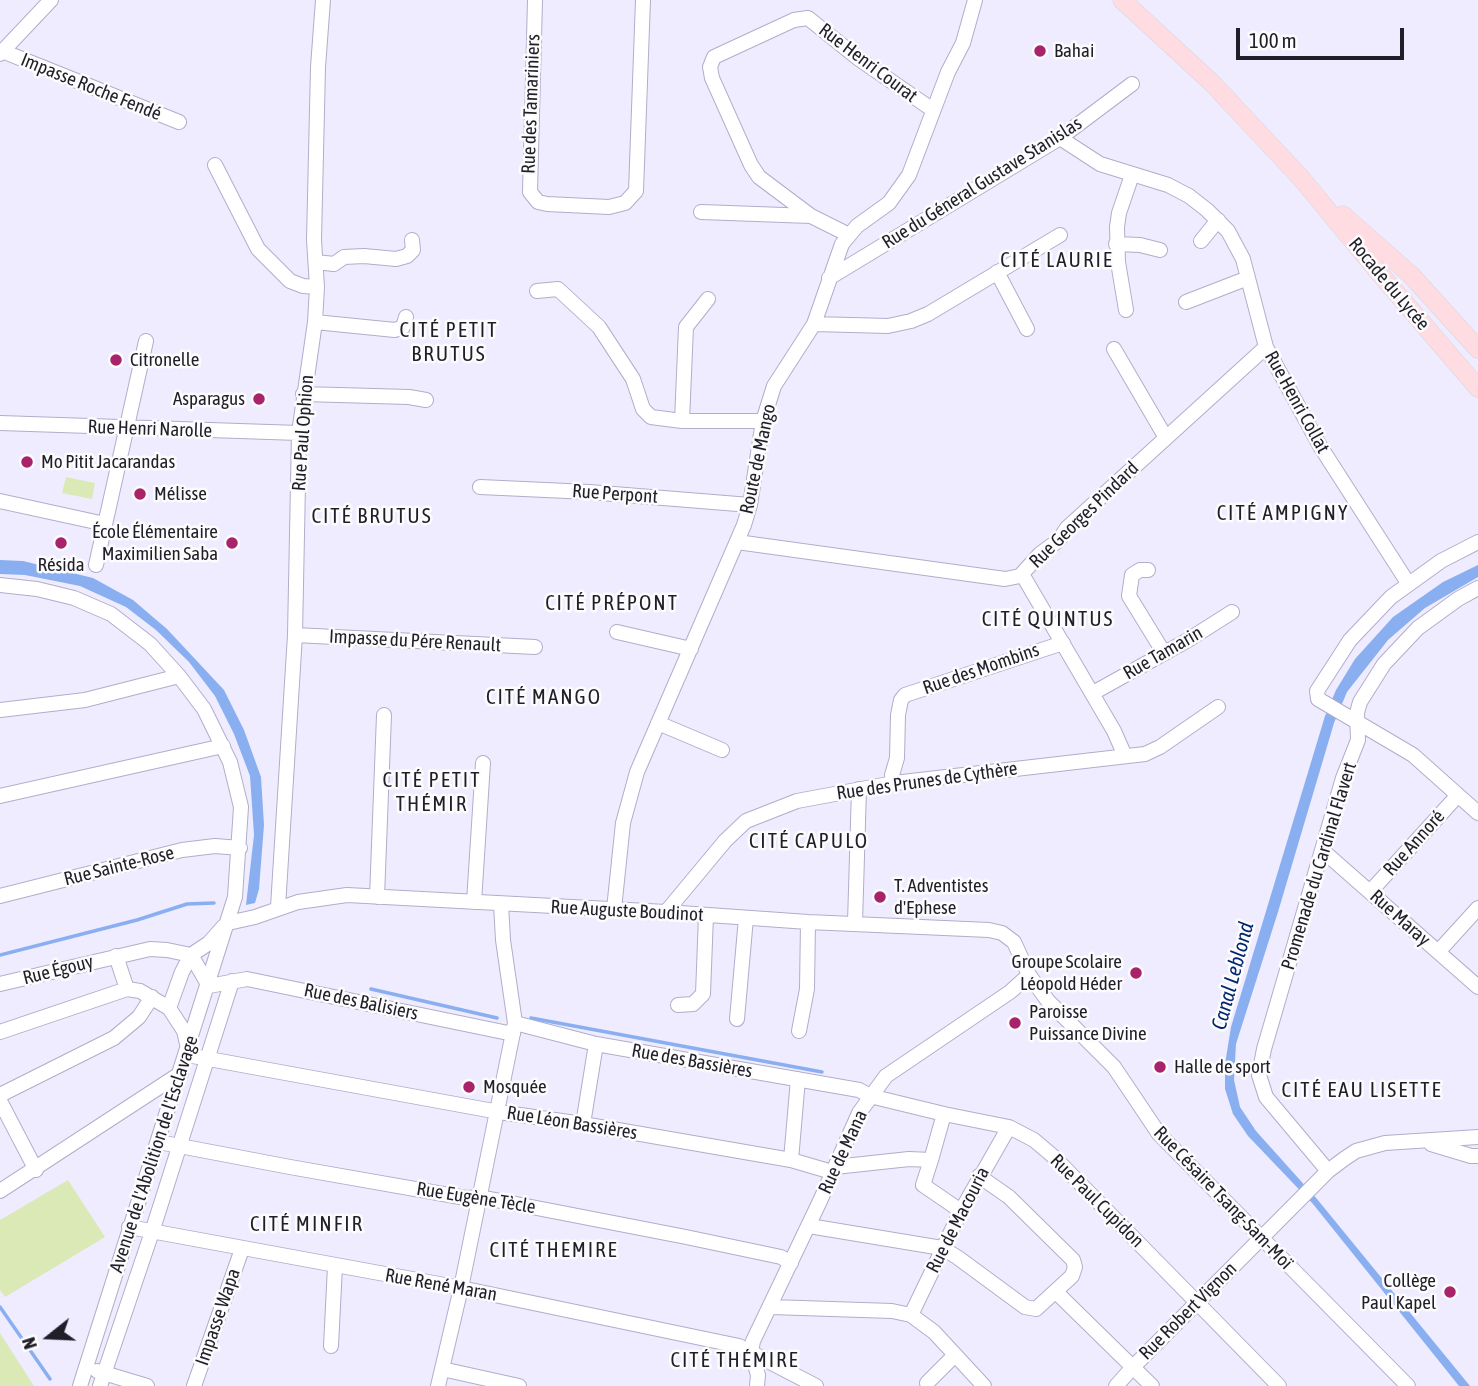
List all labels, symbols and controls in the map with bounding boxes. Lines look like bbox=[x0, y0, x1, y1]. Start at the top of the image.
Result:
scale bar bbox=[1240, 14, 1408, 58]
street label: Rue Henri Courat bbox=[814, 19, 922, 107]
text: 100 m bbox=[1249, 28, 1297, 52]
street label: Rue des Tamariniers bbox=[517, 34, 545, 174]
place label: Bahai bbox=[1054, 40, 1094, 62]
marker: Bahai bbox=[1032, 43, 1048, 59]
street label: Impasse Roche Fendé bbox=[17, 48, 165, 126]
street label: Rue du Géneral Gustave Stanislas bbox=[878, 112, 1086, 254]
street label: Rocade du Lycée bbox=[1344, 233, 1434, 335]
district label: CITÉ LAURIE bbox=[1002, 247, 1112, 273]
district label: CITÉ PETIT BRUTUS bbox=[401, 317, 497, 367]
street label: Rue Henri Collat bbox=[1260, 347, 1334, 457]
place label: Citronelle bbox=[130, 349, 199, 371]
marker: Citronelle bbox=[108, 352, 124, 368]
street label: Rue Paul Ophion bbox=[288, 374, 318, 492]
place label: Asparagus bbox=[173, 388, 245, 410]
marker: Asparagus bbox=[251, 391, 267, 407]
street label: Route de Mango bbox=[735, 402, 781, 516]
street label: Rue Henri Narolle bbox=[87, 415, 213, 443]
place label: Mo Pitit Jacarandas bbox=[41, 451, 175, 473]
marker: Mo Pitit Jacarandas bbox=[19, 454, 35, 470]
street label: Rue Georges Pindard bbox=[1025, 457, 1143, 573]
street label: Rue Perpont bbox=[571, 480, 659, 508]
place label: Mélisse bbox=[154, 483, 207, 505]
marker: Mélisse bbox=[132, 486, 148, 502]
district label: CITÉ AMPIGNY bbox=[1218, 500, 1348, 526]
district label: CITÉ BRUTUS bbox=[313, 503, 431, 529]
place label: École Élémentaire Maximilien Saba bbox=[92, 521, 218, 565]
marker: Résida bbox=[53, 535, 69, 551]
marker: École Élémentaire Maximilien Saba bbox=[224, 535, 240, 551]
place label: Résida bbox=[37, 554, 85, 576]
district label: CITÉ PRÉPONT bbox=[547, 590, 677, 616]
district label: CITÉ QUINTUS bbox=[983, 606, 1113, 632]
street label: Rue Tamarin bbox=[1119, 621, 1207, 685]
street label: Impasse du Pére Renault bbox=[328, 625, 502, 657]
street label: Rue des Mombins bbox=[920, 638, 1042, 700]
district label: CITÉ MANGO bbox=[487, 684, 601, 710]
street label: Rue des Prunes de Cythère bbox=[835, 757, 1019, 805]
street label: Promenade du Cardinal Flavert bbox=[1277, 759, 1361, 973]
district label: CITÉ PETIT THÉMIR bbox=[384, 767, 480, 817]
street label: Rue Annoré bbox=[1378, 805, 1450, 881]
district label: CITÉ CAPULO bbox=[750, 828, 868, 854]
street label: Rue Sainte-Rose bbox=[62, 841, 176, 891]
place label: T. Adventistes d'Ephese bbox=[894, 875, 988, 919]
street label: Rue Maray bbox=[1365, 885, 1435, 951]
marker: T. Adventistes d'Ephese bbox=[872, 889, 888, 905]
street label: Rue Auguste Boudinot bbox=[550, 896, 704, 926]
water label: Canal Leblond bbox=[1207, 919, 1259, 1033]
street label: Rue Égouy bbox=[20, 950, 96, 990]
place label: Groupe Scolaire Léopold Héder bbox=[1012, 951, 1122, 995]
marker: Groupe Scolaire Léopold Héder bbox=[1128, 965, 1144, 981]
street label: Rue des Balisiers bbox=[302, 979, 420, 1025]
place label: Paroisse Puissance Divine bbox=[1029, 1001, 1147, 1045]
marker: Paroisse Puissance Divine bbox=[1007, 1015, 1023, 1031]
street label: Avenue de l'Abolition de l'Esclavage bbox=[105, 1033, 203, 1275]
street label: Rue des Bassières bbox=[630, 1039, 754, 1083]
place label: Halle de sport bbox=[1174, 1056, 1271, 1078]
marker: Halle de sport bbox=[1152, 1059, 1168, 1075]
place label: Mosquée bbox=[483, 1076, 547, 1098]
district label: CITÉ EAU LISETTE bbox=[1284, 1077, 1440, 1103]
marker: Mosquée bbox=[461, 1079, 477, 1095]
street label: Rue Léon Bassières bbox=[505, 1101, 639, 1145]
street label: Rue de Mana bbox=[814, 1107, 872, 1197]
street label: Rue Césaire Tsang-Sam-Moï bbox=[1149, 1122, 1297, 1274]
street label: Rue Paul Cupidon bbox=[1046, 1150, 1148, 1252]
street label: Rue de Macouria bbox=[922, 1163, 994, 1277]
street label: Rue Eugène Tècle bbox=[415, 1177, 537, 1219]
district label: CITÉ MINFIR bbox=[251, 1211, 363, 1237]
district label: CITÉ THEMIRE bbox=[491, 1237, 617, 1263]
street label: Rue Robert Vignon bbox=[1134, 1257, 1242, 1365]
street label: Rue René Maran bbox=[383, 1264, 499, 1306]
street label: Impasse Wapa bbox=[191, 1266, 245, 1368]
place label: Collège Paul Kapel bbox=[1361, 1270, 1436, 1314]
marker: Collège Paul Kapel bbox=[1442, 1284, 1458, 1300]
north arrow bbox=[14, 1302, 84, 1372]
text: N bbox=[17, 1335, 41, 1352]
district label: CITÉ THÉMIRE bbox=[672, 1347, 798, 1373]

